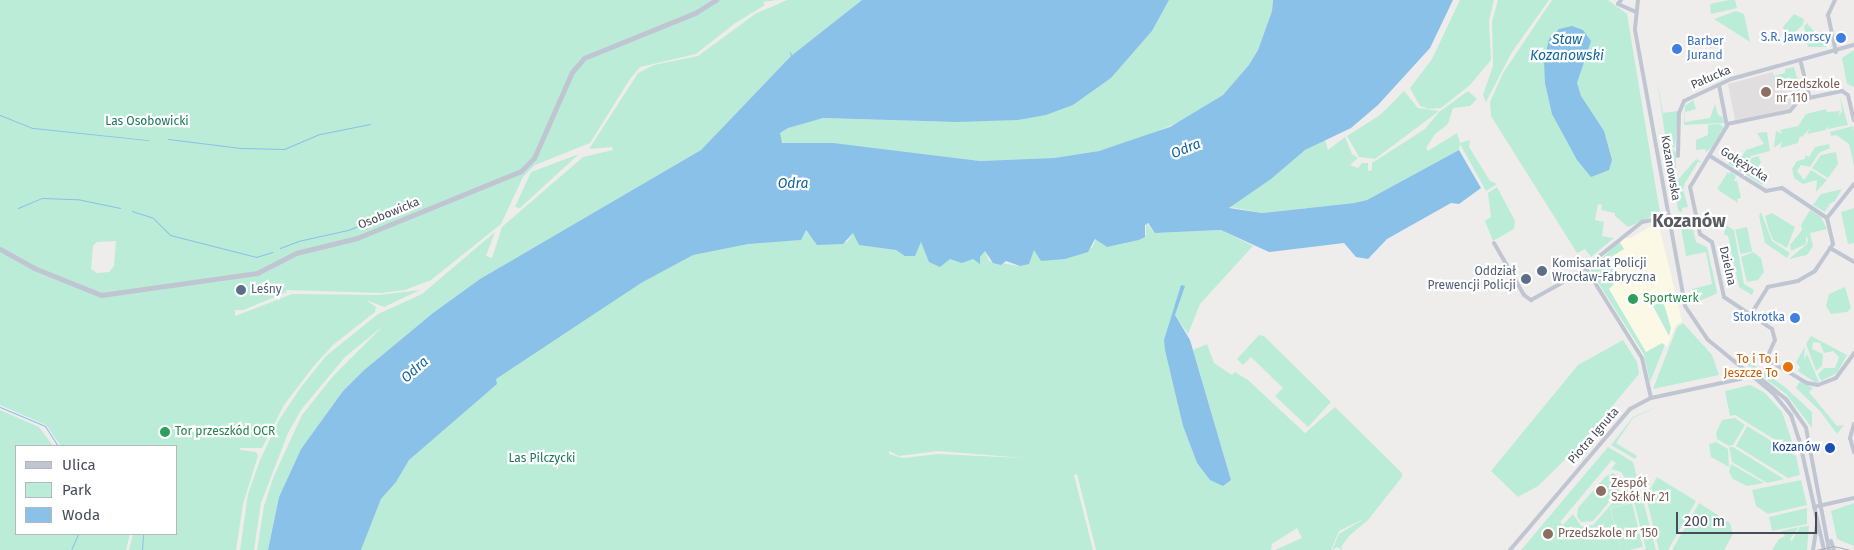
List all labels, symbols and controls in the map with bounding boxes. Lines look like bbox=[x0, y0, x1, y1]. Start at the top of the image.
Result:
place label: S.R. Jaworscy bbox=[1761, 31, 1831, 45]
water label: Staw Kozanowski bbox=[1530, 32, 1604, 64]
marker: S.R. Jaworscy bbox=[1835, 32, 1847, 44]
place label: Barber Jurand bbox=[1687, 35, 1724, 63]
marker: Barber Jurand bbox=[1671, 43, 1683, 55]
street label: Pałucka bbox=[1689, 63, 1733, 93]
place label: Przedszkole nr 110 bbox=[1776, 78, 1840, 106]
marker: Przedszkole nr 110 bbox=[1760, 86, 1772, 98]
park label: Las Osobowicki bbox=[105, 115, 189, 129]
street label: Kozanowska bbox=[1657, 134, 1683, 202]
water label: Odra bbox=[1169, 135, 1203, 163]
street label: Gołężycka bbox=[1717, 145, 1771, 185]
water label: Odra bbox=[778, 176, 808, 192]
street label: Osobowicka bbox=[356, 195, 422, 233]
district label: Kozanów bbox=[1652, 210, 1726, 232]
street label: Dzielna bbox=[1716, 245, 1738, 287]
place label: Komisariat Policji Wrocław-Fabryczna bbox=[1552, 257, 1656, 285]
place label: Oddział Prewencji Policji bbox=[1428, 265, 1516, 293]
marker: Komisariat Policji Wrocław-Fabryczna bbox=[1536, 265, 1548, 277]
marker: Oddział Prewencji Policji bbox=[1520, 273, 1532, 285]
place label: Leśny bbox=[251, 283, 282, 297]
marker: Leśny bbox=[235, 284, 247, 296]
place label: Sportwerk bbox=[1643, 292, 1699, 306]
marker: Sportwerk bbox=[1627, 293, 1639, 305]
place label: Stokrotka bbox=[1733, 311, 1785, 325]
marker: Stokrotka bbox=[1789, 312, 1801, 324]
water label: Odra bbox=[398, 353, 432, 387]
place label: To i To i Jeszcze To bbox=[1724, 353, 1778, 381]
marker: To i To i Jeszcze To bbox=[1782, 361, 1794, 373]
street label: Piotra Ignuta bbox=[1566, 405, 1622, 467]
place label: Tor przeszkód OCR bbox=[175, 425, 275, 439]
marker: Tor przeszkód OCR bbox=[159, 426, 171, 438]
place label: Kozanów bbox=[1772, 441, 1820, 455]
marker: Kozanów bbox=[1824, 442, 1836, 454]
legend bbox=[15, 445, 178, 535]
park label: Las Pilczycki bbox=[509, 452, 575, 466]
text: Ulica bbox=[62, 456, 96, 474]
place label: Zespół Szkół Nr 21 bbox=[1611, 477, 1669, 505]
text: Park bbox=[62, 481, 92, 499]
marker: Zespół Szkół Nr 21 bbox=[1595, 485, 1607, 497]
scale bar bbox=[1679, 502, 1820, 534]
text: Woda bbox=[62, 506, 100, 524]
text: 200 m bbox=[1684, 512, 1725, 530]
place label: Przedszkole nr 150 bbox=[1558, 527, 1658, 541]
marker: Przedszkole nr 150 bbox=[1542, 528, 1554, 540]

